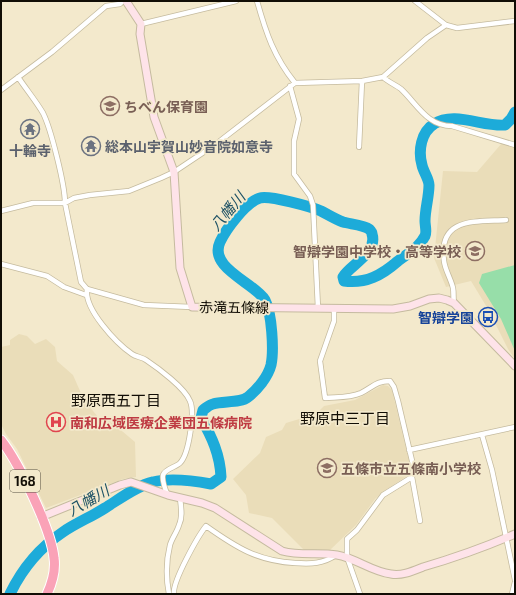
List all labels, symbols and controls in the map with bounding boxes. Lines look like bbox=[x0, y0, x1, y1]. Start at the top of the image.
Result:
school or university icon: ちべん保育園 bbox=[99, 95, 121, 117]
place label: ちべん保育園 bbox=[124, 98, 208, 115]
temple icon: 十輪寺 bbox=[19, 118, 41, 140]
temple icon: 総本山宇賀山妙音院如意寺 bbox=[80, 135, 102, 157]
place label: 総本山宇賀山妙音院如意寺 bbox=[105, 138, 273, 155]
place label: 十輪寺 bbox=[9, 142, 51, 159]
water label: 八幡川 bbox=[206, 186, 250, 234]
school or university icon: 智辯学園中学校・高等学校 bbox=[464, 240, 486, 262]
place label: 智辯学園中学校・高等学校 bbox=[293, 243, 461, 260]
street label: 赤滝五條線 bbox=[199, 298, 269, 316]
bus stop icon: 智辯学園 bbox=[477, 306, 499, 328]
place label: 智辯学園 bbox=[418, 309, 474, 326]
district label: 野原西五丁目 bbox=[71, 391, 161, 409]
district label: 野原中三丁目 bbox=[300, 409, 390, 427]
hospital icon: 南和広域医療企業団五條病院 bbox=[45, 411, 67, 433]
place label: 南和広域医療企業団五條病院 bbox=[70, 414, 252, 431]
school or university icon: 五條市立五條南小学校 bbox=[316, 457, 338, 479]
place label: 五條市立五條南小学校 bbox=[341, 460, 481, 477]
road number: 168 bbox=[10, 470, 40, 492]
water label: 八幡川 bbox=[64, 480, 114, 519]

